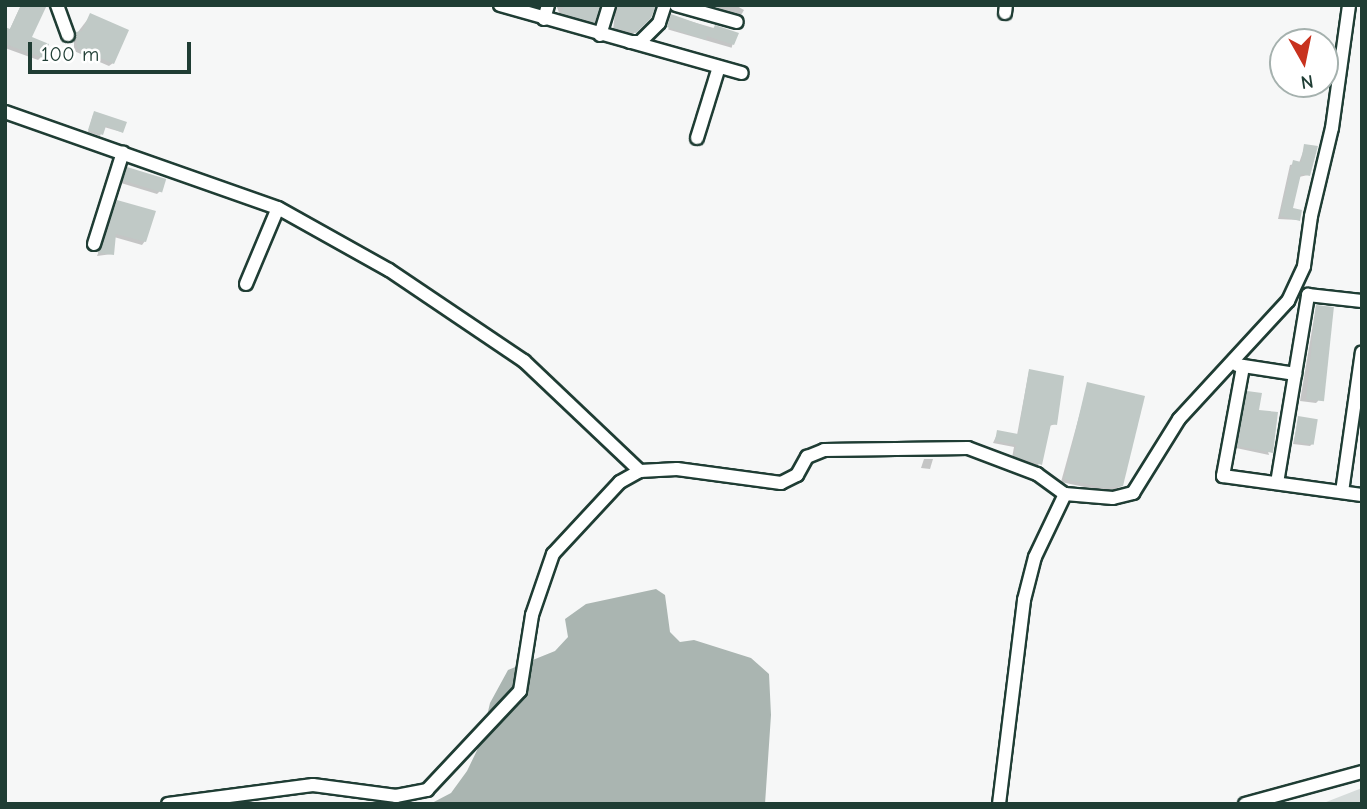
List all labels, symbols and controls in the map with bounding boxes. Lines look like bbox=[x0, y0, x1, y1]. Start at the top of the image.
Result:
scale bar bbox=[32, 28, 194, 72]
north arrow bbox=[1269, 28, 1339, 98]
text: 100 m bbox=[41, 42, 99, 66]
text: N bbox=[1299, 70, 1315, 94]

